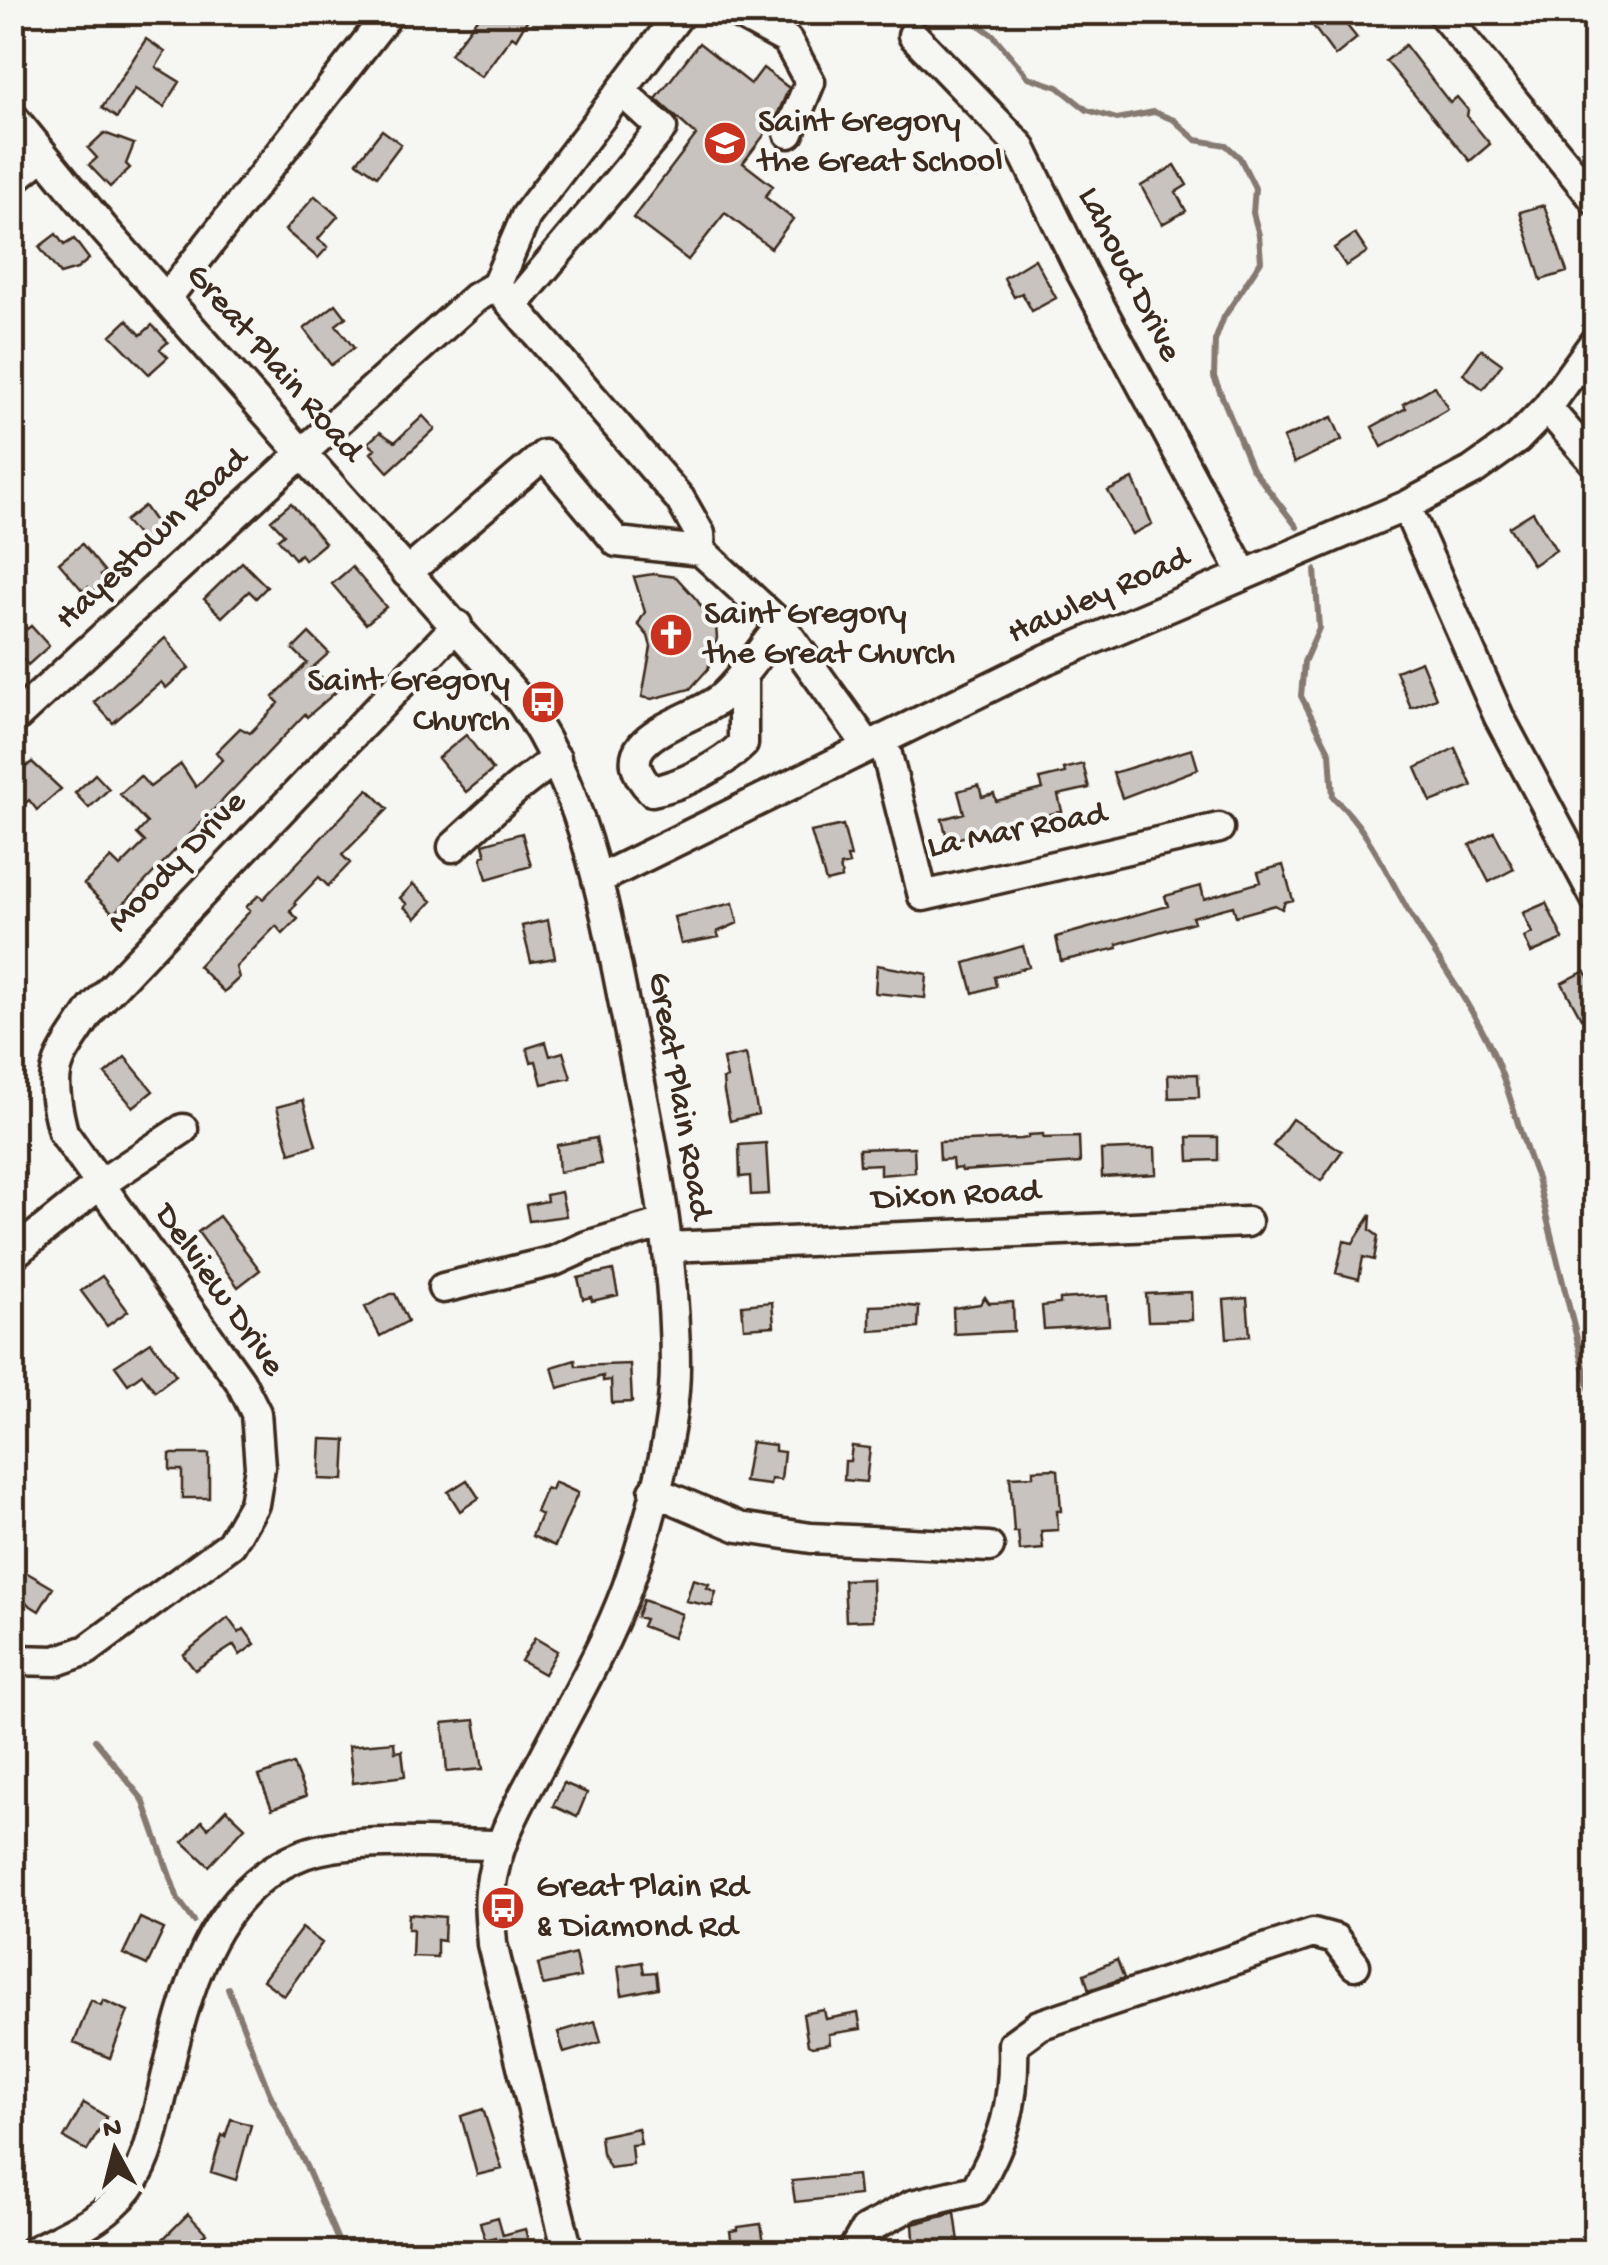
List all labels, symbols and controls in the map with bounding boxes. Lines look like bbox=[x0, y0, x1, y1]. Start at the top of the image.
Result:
place label: Saint Gregory the Great School bbox=[756, 103, 1003, 184]
school or university icon: Saint Gregory the Great School bbox=[702, 120, 748, 166]
street label: Lahoud Drive bbox=[1066, 181, 1190, 370]
street label: Great Plain Road bbox=[176, 256, 372, 474]
street label: Hayestown Road bbox=[48, 439, 260, 640]
street label: Hawley Road bbox=[1002, 538, 1198, 655]
place label: Saint Gregory the Great Church bbox=[702, 595, 955, 676]
church icon: Saint Gregory the Great Church bbox=[648, 612, 694, 658]
place label: Saint Gregory Church bbox=[307, 662, 510, 743]
bus stop icon: Saint Gregory Church bbox=[520, 679, 566, 725]
street label: Moody Drive bbox=[100, 782, 257, 943]
street label: La Mar Road bbox=[924, 794, 1112, 869]
street label: Great Plain Road bbox=[636, 969, 720, 1225]
street label: Dixon Road bbox=[869, 1172, 1044, 1222]
street label: Delview Drive bbox=[142, 1195, 293, 1386]
place label: Great Plain Rd & Diamond Rd bbox=[536, 1868, 751, 1949]
bus stop icon: Great Plain Rd & Diamond Rd bbox=[480, 1885, 526, 1931]
north arrow bbox=[65, 2100, 165, 2200]
text: N bbox=[101, 2112, 124, 2147]

